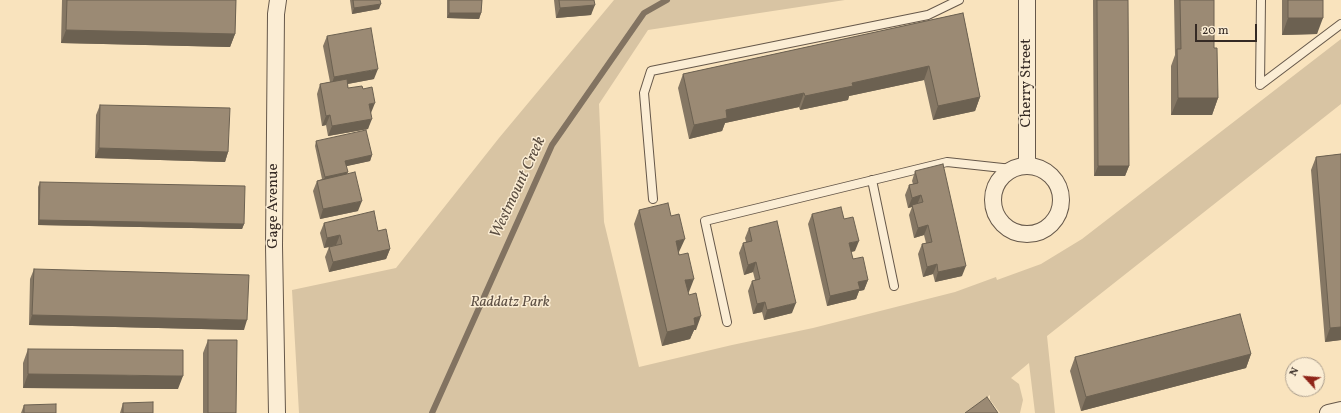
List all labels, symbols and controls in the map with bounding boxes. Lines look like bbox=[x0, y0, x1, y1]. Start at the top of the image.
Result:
scale bar bbox=[1197, 16, 1259, 42]
text: 20 m bbox=[1202, 23, 1229, 39]
street label: Cherry Street bbox=[1018, 39, 1036, 127]
water label: Westmount Creek bbox=[487, 134, 551, 242]
street label: Gage Avenue bbox=[265, 163, 283, 249]
park label: Raddatz Park bbox=[470, 294, 550, 312]
north arrow bbox=[1285, 357, 1325, 397]
text: N bbox=[1286, 365, 1303, 379]

